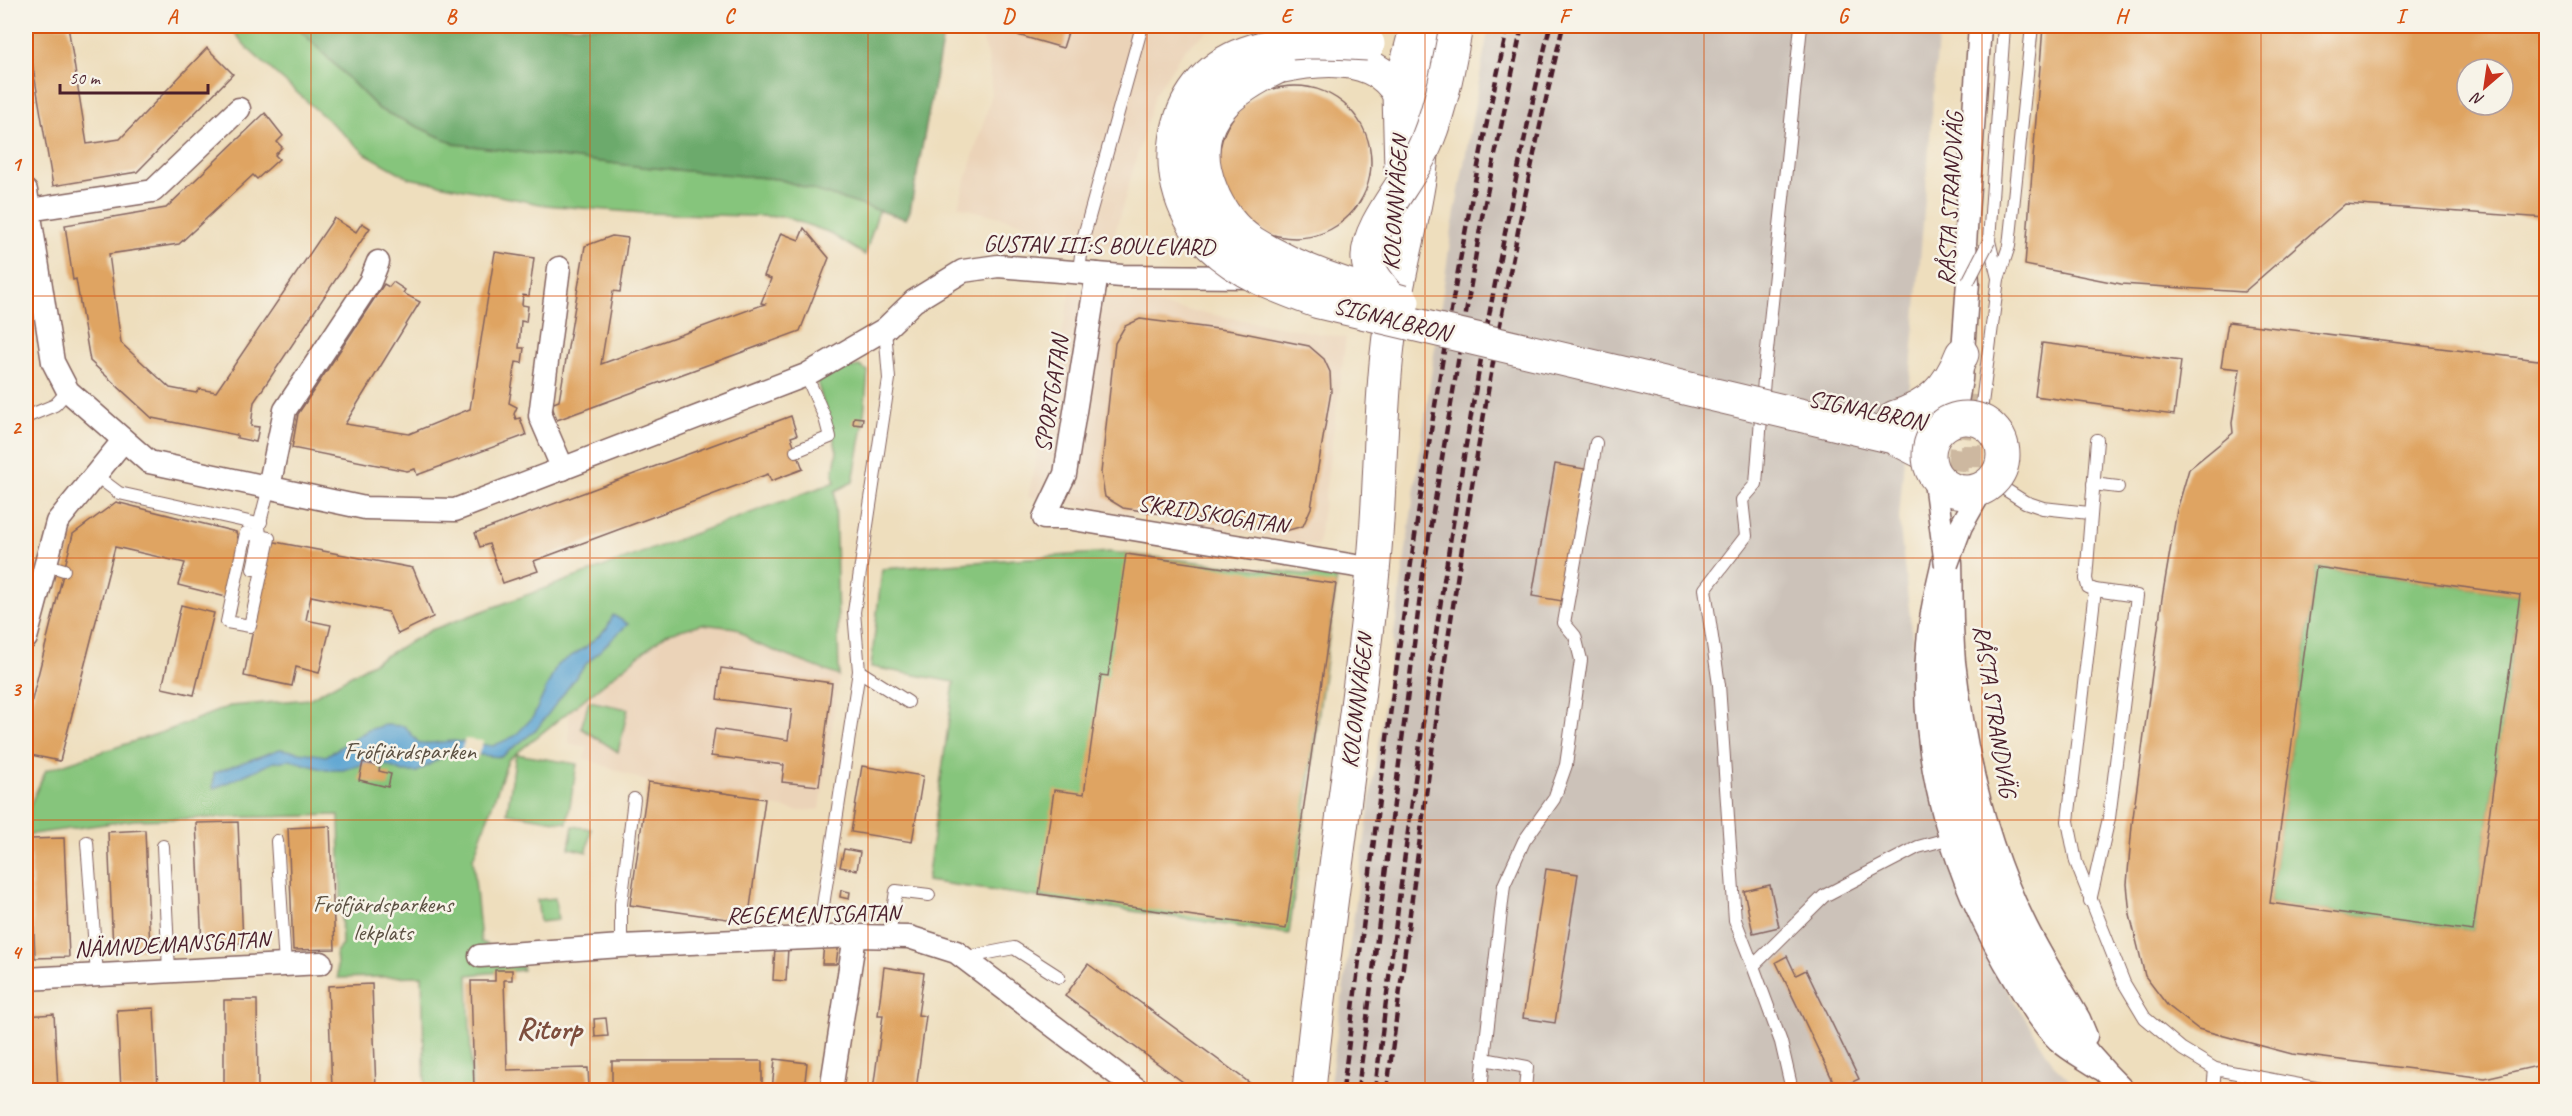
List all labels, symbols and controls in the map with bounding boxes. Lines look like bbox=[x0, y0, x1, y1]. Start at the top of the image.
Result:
text: A bbox=[167, 4, 179, 29]
text: B bbox=[446, 4, 458, 29]
text: C bbox=[724, 4, 736, 29]
text: D bbox=[1002, 4, 1016, 29]
text: E bbox=[1281, 4, 1295, 29]
text: F bbox=[1559, 4, 1573, 29]
text: G bbox=[1838, 4, 1851, 29]
text: H bbox=[2115, 4, 2130, 29]
text: I bbox=[2396, 4, 2409, 29]
scale bar bbox=[60, 57, 208, 95]
north arrow bbox=[2455, 57, 2515, 117]
text: 50 m bbox=[69, 67, 102, 89]
text: N bbox=[2466, 87, 2487, 110]
street label: RÅSTA STRANDVÄG bbox=[1930, 109, 1970, 286]
street label: KOLONNVÄGEN bbox=[1375, 131, 1415, 271]
text: 1 bbox=[12, 152, 23, 177]
street label: GUSTAV III:S BOULEVARD bbox=[983, 228, 1217, 262]
street label: SIGNALBRON bbox=[1331, 290, 1457, 349]
street label: SPORTGATAN bbox=[1027, 330, 1076, 454]
street label: SIGNALBRON bbox=[1806, 383, 1932, 438]
text: 2 bbox=[12, 415, 23, 440]
street label: SKRIDSKOGATAN bbox=[1136, 487, 1294, 541]
street label: RÅSTA STRANDVÄG bbox=[1967, 623, 2024, 801]
street label: KOLONNVÄGEN bbox=[1334, 629, 1381, 770]
text: 3 bbox=[12, 677, 23, 702]
park label: Fröfjärdsparken bbox=[344, 736, 477, 766]
park label: Fröfjärdsparkens lekplats bbox=[313, 889, 455, 947]
street label: REGEMENTSGATAN bbox=[726, 897, 904, 931]
street label: NÄMNDEMANSGATAN bbox=[74, 924, 274, 964]
text: 4 bbox=[12, 940, 24, 965]
district label: Ritorp bbox=[516, 1010, 584, 1048]

